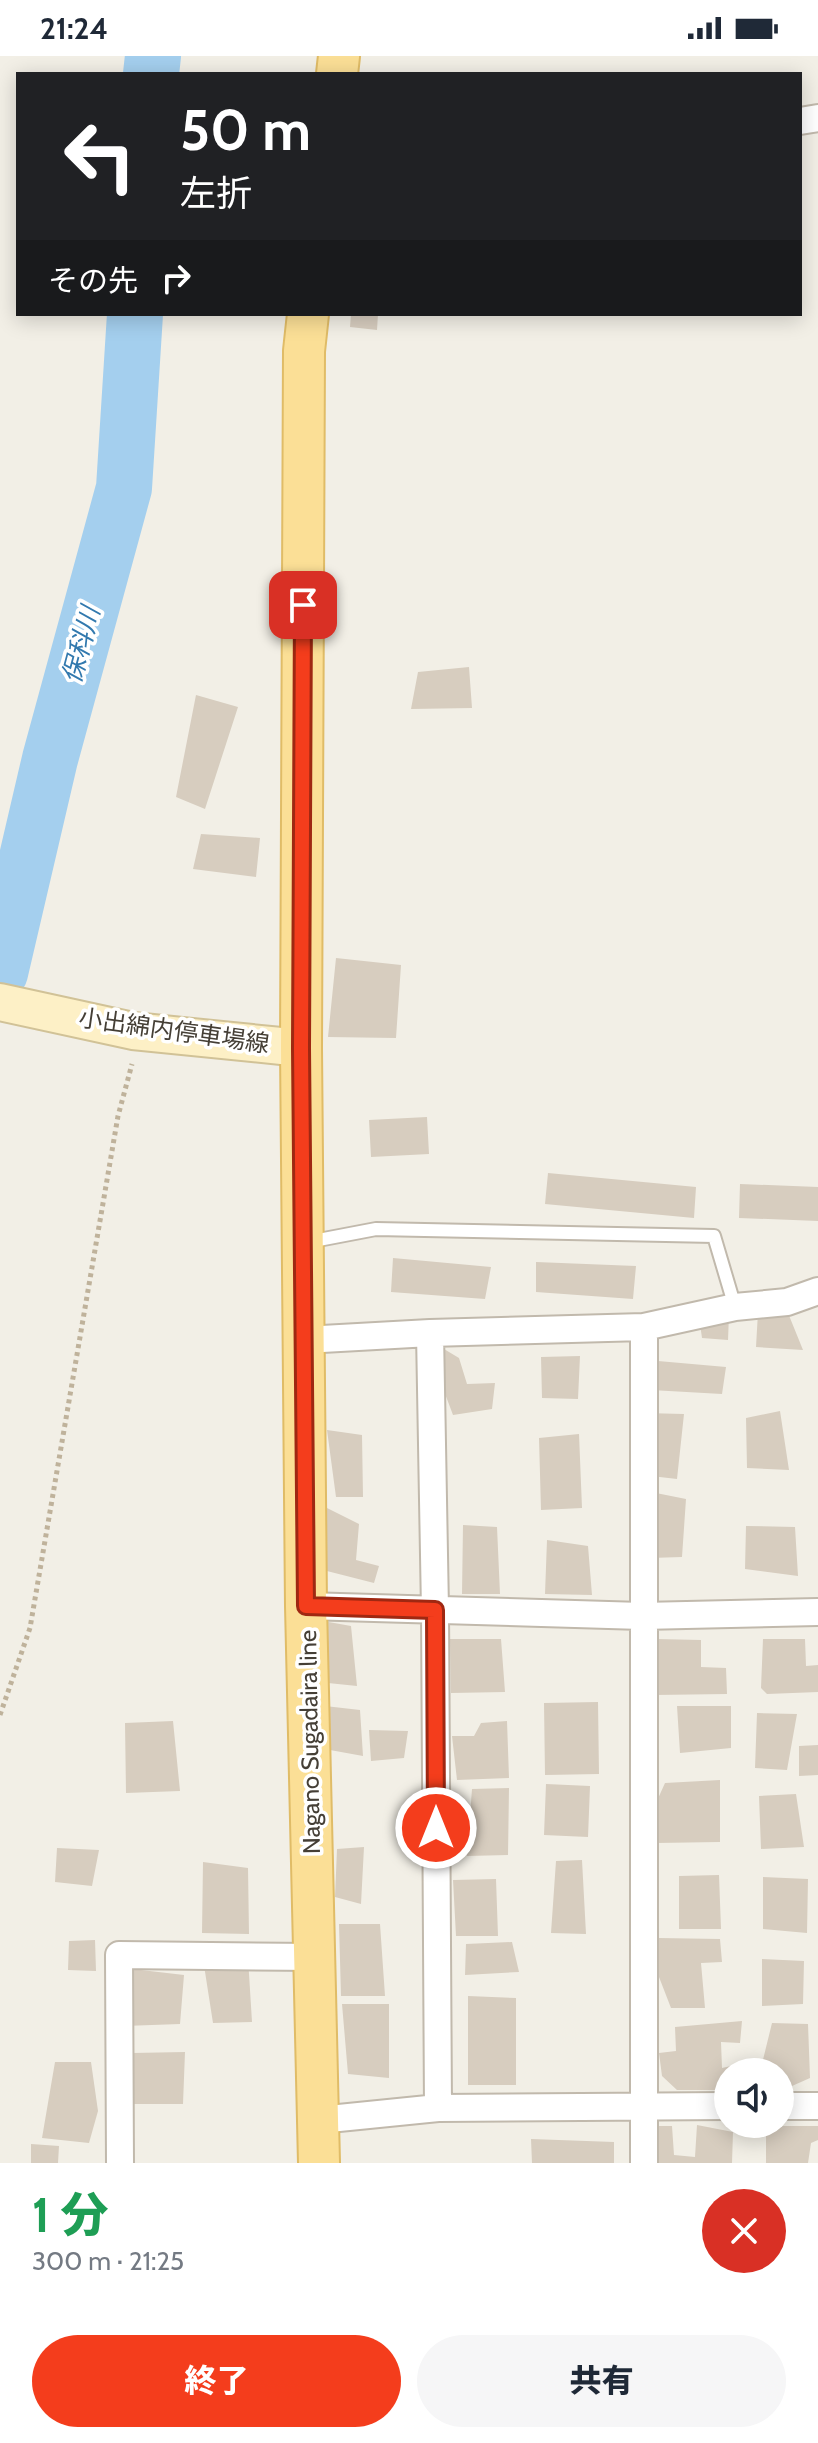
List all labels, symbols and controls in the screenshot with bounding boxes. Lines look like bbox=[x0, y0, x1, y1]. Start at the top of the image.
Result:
text: 21:24 bbox=[40, 10, 108, 47]
text: 50 m bbox=[180, 96, 311, 164]
icon: left bbox=[48, 104, 152, 208]
text: 左折 bbox=[180, 171, 252, 215]
icon: right bbox=[154, 256, 198, 300]
text: その先 bbox=[48, 262, 138, 299]
pin bbox=[269, 571, 337, 639]
icon: arrive bbox=[281, 583, 325, 627]
water label: 保科川 bbox=[55, 600, 107, 687]
street label: 小出綿内停車場線 bbox=[77, 1003, 271, 1058]
street label: Nagano Sugadaira line bbox=[293, 1630, 326, 1854]
position arrow bbox=[394, 1786, 478, 1870]
map controls bbox=[714, 2058, 794, 2138]
button: sound bbox=[714, 2058, 794, 2138]
text: 1 分 bbox=[32, 2186, 109, 2244]
button: close bbox=[702, 2189, 786, 2273]
text: 300 m · 21:25 bbox=[32, 2245, 184, 2277]
button: 終了 bbox=[32, 2335, 401, 2427]
button: 共有 bbox=[417, 2335, 786, 2427]

